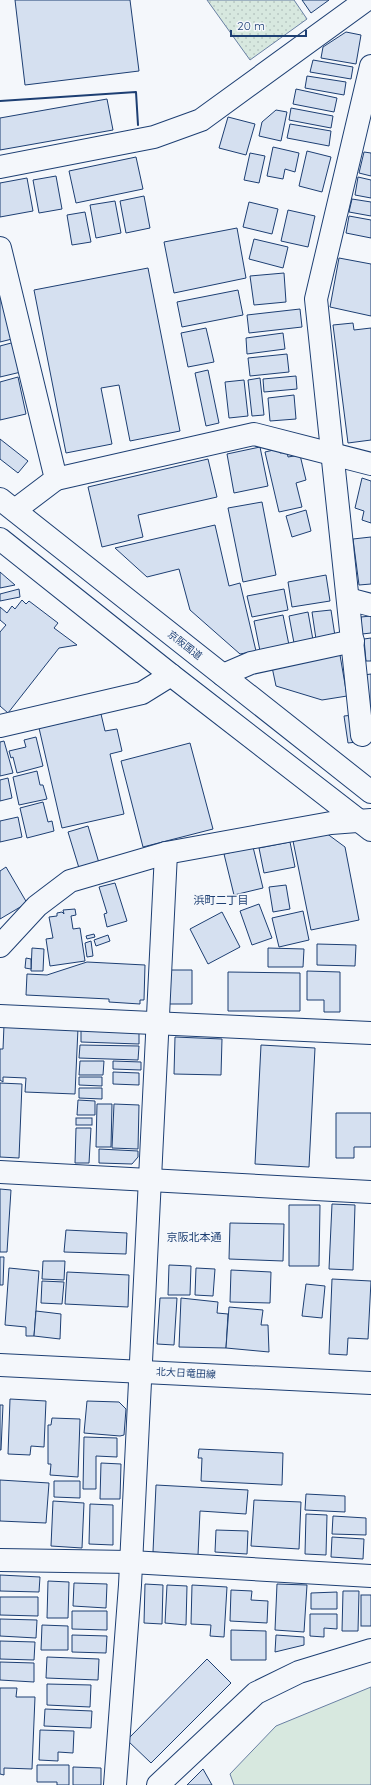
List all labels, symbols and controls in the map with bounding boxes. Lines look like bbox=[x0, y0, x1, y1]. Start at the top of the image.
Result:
scale bar bbox=[231, 12, 306, 38]
text: 20 m bbox=[237, 18, 265, 33]
street label: 京阪国道 bbox=[165, 628, 205, 662]
district label: 浜町二丁目 bbox=[194, 893, 249, 907]
district label: 京阪北本通 bbox=[167, 1230, 222, 1244]
street label: 北大日竜田線 bbox=[156, 1365, 216, 1381]

